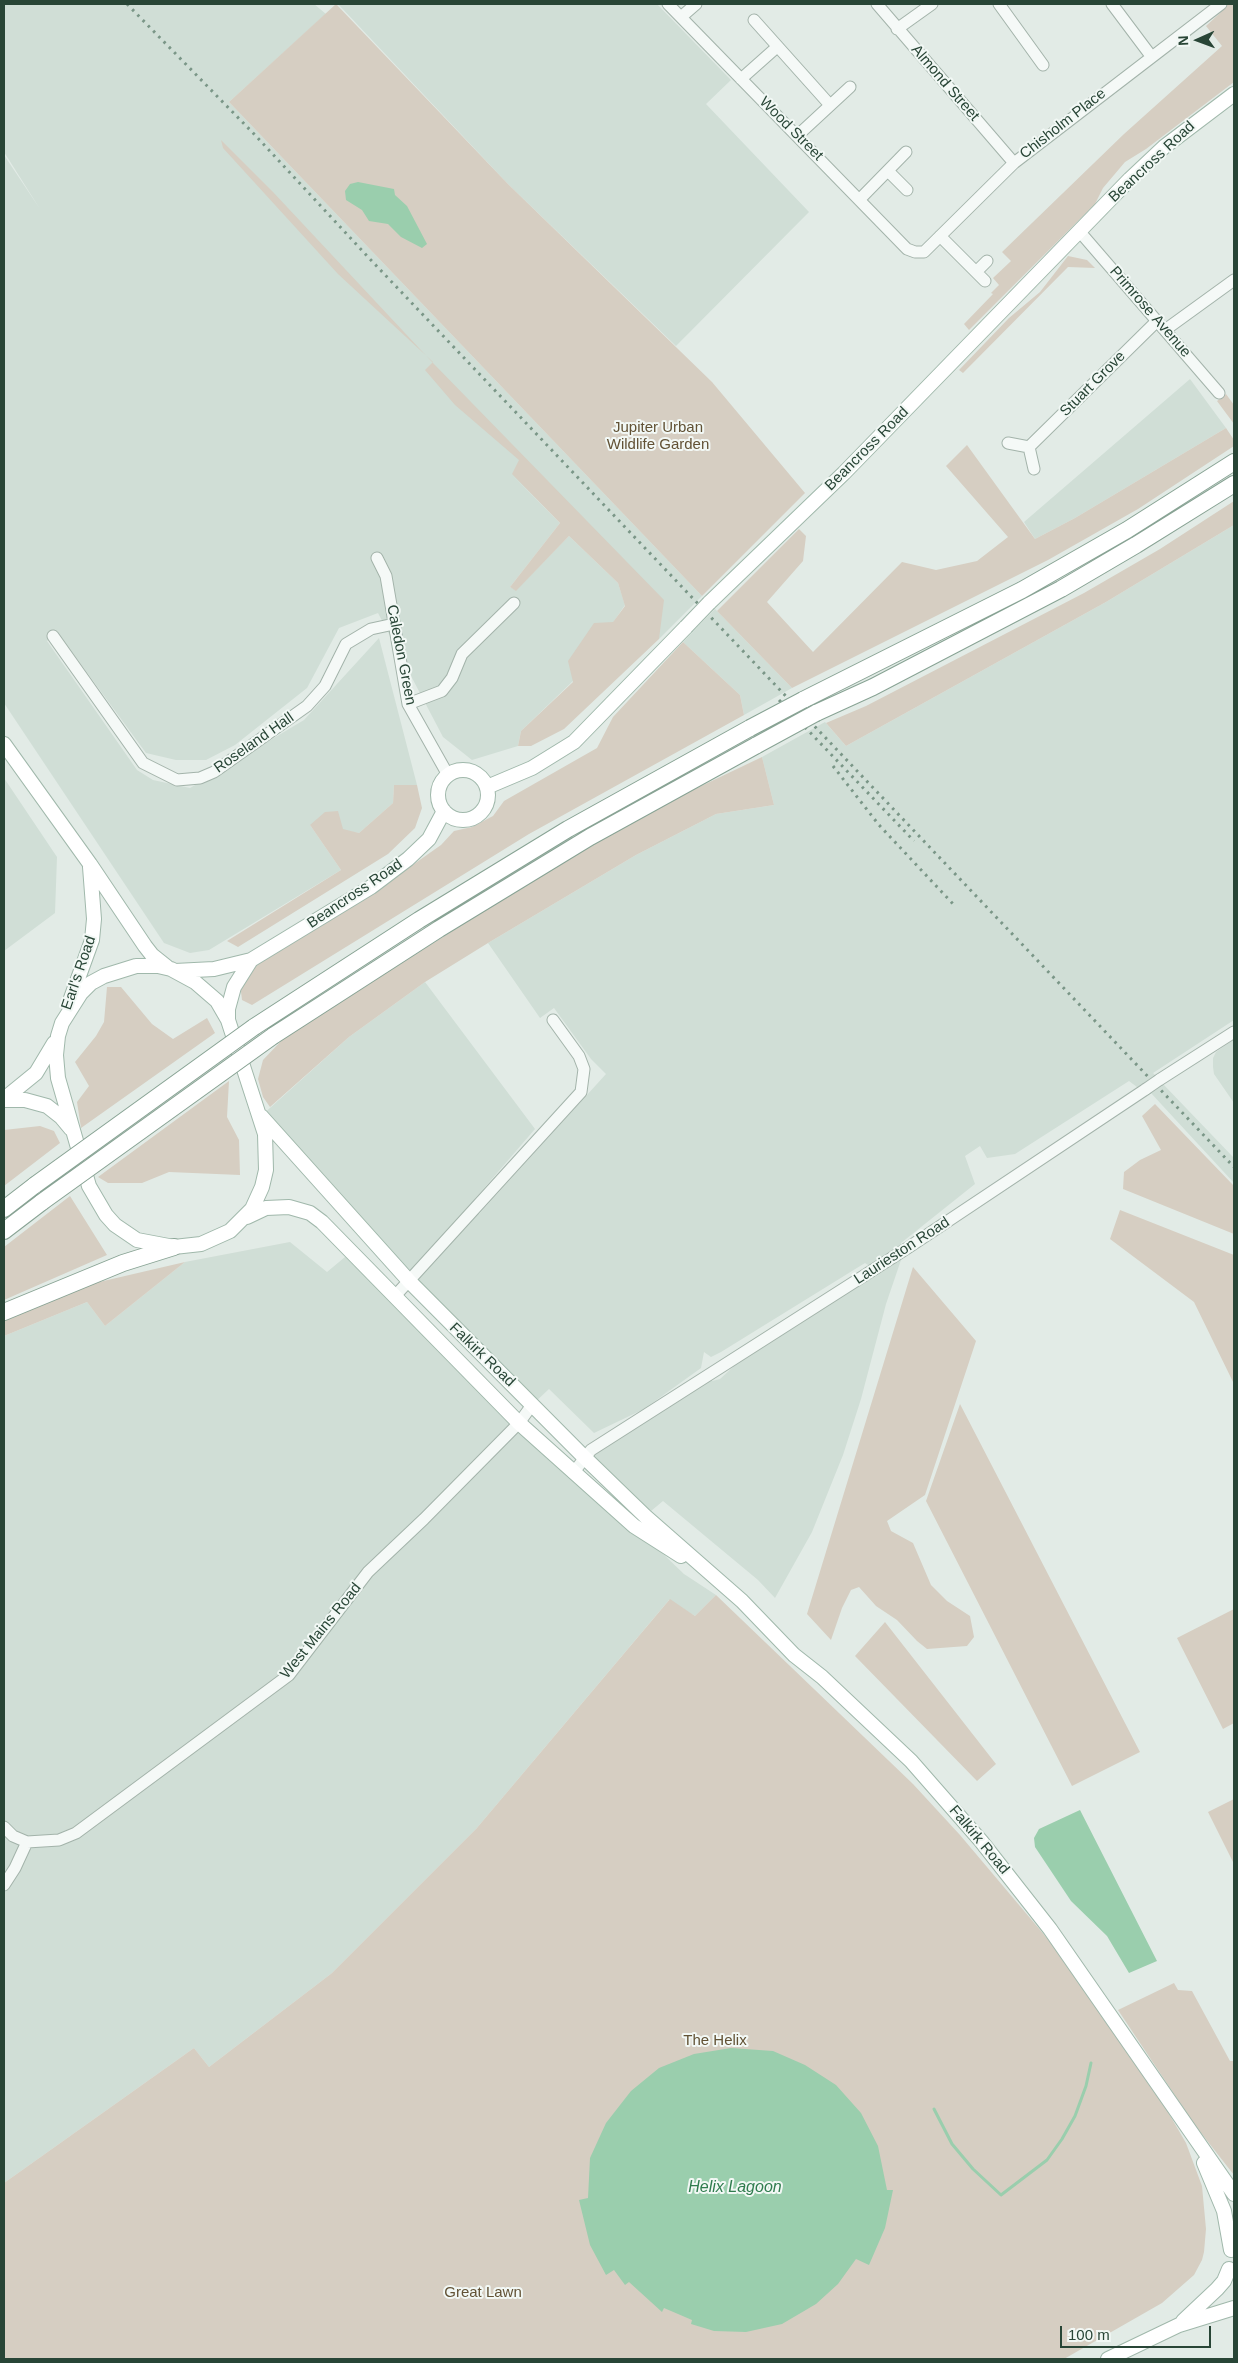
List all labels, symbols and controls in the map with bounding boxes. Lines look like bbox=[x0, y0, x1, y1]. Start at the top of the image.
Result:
north arrow bbox=[1173, 15, 1223, 65]
text: N bbox=[1175, 35, 1191, 46]
street label: Almond Street bbox=[907, 41, 983, 125]
street label: Chisholm Place bbox=[1016, 85, 1110, 163]
street label: Wood Street bbox=[755, 93, 827, 165]
street label: Beancross Road bbox=[1105, 118, 1199, 206]
street label: Primrose Avenue bbox=[1106, 263, 1194, 361]
street label: Stuart Grove bbox=[1057, 348, 1129, 420]
street label: Beancross Road bbox=[821, 403, 913, 495]
park label: Jupiter Urban Wildlife Garden bbox=[607, 419, 709, 454]
street label: Caledon Green bbox=[382, 603, 420, 707]
street label: Roseland Hall bbox=[211, 709, 297, 777]
street label: Beancross Road bbox=[304, 856, 406, 932]
street label: Earl's Road bbox=[58, 934, 100, 1012]
street label: Laurieston Road bbox=[851, 1213, 953, 1289]
street label: Falkirk Road bbox=[445, 1319, 519, 1391]
street label: West Mains Road bbox=[277, 1579, 365, 1683]
street label: Falkirk Road bbox=[945, 1802, 1013, 1878]
park label: The Helix bbox=[683, 2032, 747, 2050]
water label: Helix Lagoon bbox=[688, 2178, 782, 2198]
park label: Great Lawn bbox=[444, 2284, 522, 2302]
scale bar bbox=[1063, 2316, 1214, 2348]
text: 100 m bbox=[1068, 2326, 1110, 2343]

